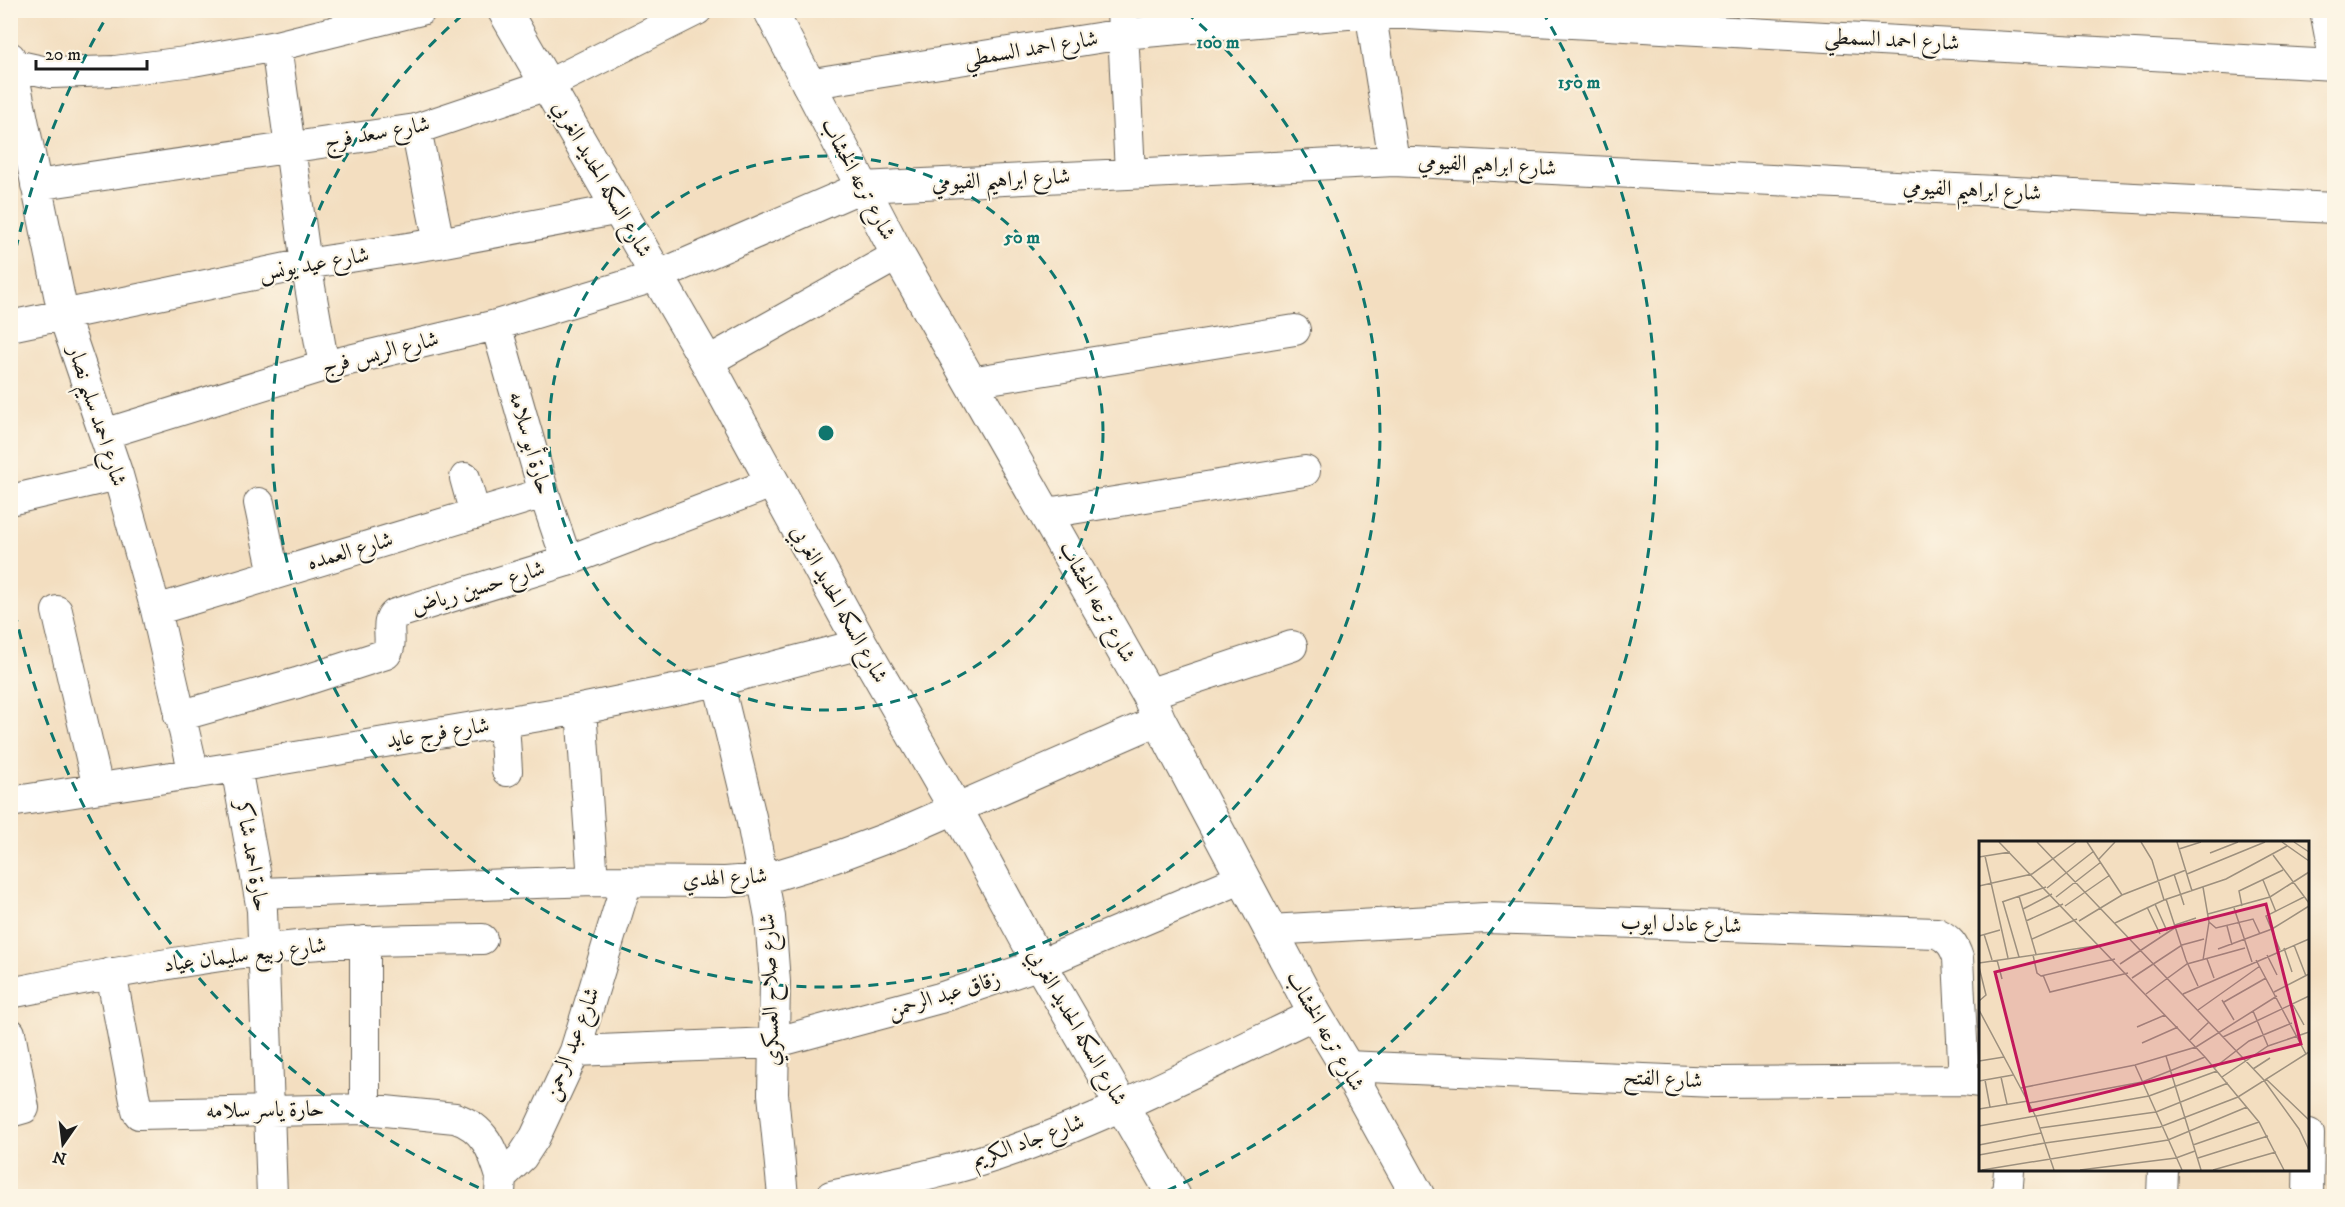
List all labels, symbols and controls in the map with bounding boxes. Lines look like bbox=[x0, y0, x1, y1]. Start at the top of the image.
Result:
street label: شارع احمد السمطي bbox=[1824, 23, 1960, 63]
street label: شارع احمد السمطي bbox=[962, 25, 1101, 79]
text: 100 m bbox=[1196, 32, 1240, 54]
scale bar bbox=[36, 33, 147, 71]
text: 20 m bbox=[45, 44, 81, 66]
text: 150 m bbox=[1558, 72, 1601, 94]
street label: شارع السكه الحديد الغربي bbox=[543, 96, 658, 264]
street label: شارع سعد فرج bbox=[322, 110, 433, 161]
street label: شارع ترعه الخشاب bbox=[811, 113, 901, 247]
street label: شارع ابراهيم الفيومي bbox=[1417, 148, 1557, 189]
street label: شارع ابراهيم الفيومي bbox=[931, 163, 1071, 204]
street label: شارع ابراهيم الفيومي bbox=[1902, 173, 2042, 214]
text: 50 m bbox=[1003, 227, 1040, 249]
street label: شارع عيد يونس bbox=[257, 241, 372, 291]
street label: شارع الريس فرج bbox=[319, 325, 443, 385]
street label: شارع احمد سليم نصار bbox=[54, 340, 132, 492]
street label: حارة أبو سلامه bbox=[502, 387, 560, 498]
centre of rings bbox=[816, 423, 836, 443]
street label: شارع السكه الحديد الغربي bbox=[781, 520, 894, 690]
street label: شارع العمده bbox=[304, 526, 397, 580]
street label: شارع ترعه الخشاب bbox=[1049, 537, 1141, 669]
street label: شارع حسين رياض bbox=[408, 555, 549, 625]
street label: شارع فرج عايد bbox=[384, 712, 492, 759]
street label: حارة احمد شاكر bbox=[229, 797, 275, 913]
inset map bbox=[1979, 841, 2309, 1171]
street label: شارع الهدي bbox=[682, 862, 768, 898]
street label: شارع عادل ايوب bbox=[1620, 908, 1742, 944]
street label: شارع صلاح العسكري bbox=[754, 913, 791, 1067]
street label: شارع ربيع سليمان عياد bbox=[162, 932, 329, 983]
street label: شارع السكه الحديد الغربي bbox=[1018, 944, 1133, 1112]
street label: زقاق عبد الرحمن bbox=[884, 965, 1004, 1026]
street label: شارع ترعه الخشاب bbox=[1276, 966, 1370, 1098]
street label: شارع عبد الرحمن bbox=[538, 983, 610, 1106]
street label: شارع الفتح bbox=[1622, 1063, 1703, 1100]
street label: حارة ياسر سلامه bbox=[206, 1095, 324, 1125]
street label: شارع جاد الكريم bbox=[968, 1108, 1090, 1179]
north arrow bbox=[33, 1114, 93, 1174]
text: N bbox=[51, 1146, 68, 1169]

